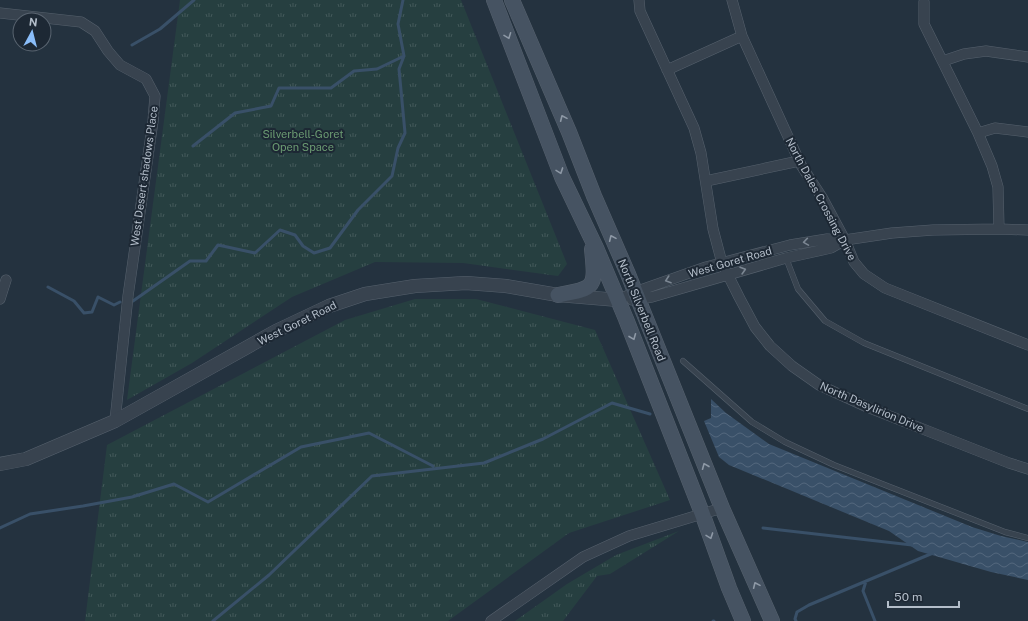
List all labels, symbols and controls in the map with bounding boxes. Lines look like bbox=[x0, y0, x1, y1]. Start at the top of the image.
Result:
north arrow bbox=[12, 12, 52, 52]
text: N bbox=[28, 16, 38, 29]
one-way arrow bbox=[504, 33, 512, 40]
street label: West Desert shadows Place bbox=[128, 105, 160, 247]
one-way arrow bbox=[559, 115, 567, 122]
park label: Silverbell-Goret Open Space bbox=[262, 128, 344, 153]
street label: North Dales Crossing Drive bbox=[784, 136, 858, 262]
one-way arrow bbox=[555, 167, 563, 174]
one-way arrow bbox=[609, 235, 617, 242]
one-way arrow bbox=[803, 237, 809, 246]
street label: West Goret Road bbox=[687, 244, 773, 280]
street label: North Silverbell Road bbox=[616, 257, 668, 363]
one-way arrow bbox=[739, 266, 746, 275]
one-way arrow bbox=[664, 275, 671, 284]
street label: West Goret Road bbox=[256, 299, 338, 347]
one-way arrow bbox=[628, 333, 636, 340]
street label: North Dasylirion Drive bbox=[818, 380, 926, 434]
one-way arrow bbox=[701, 462, 709, 469]
one-way arrow bbox=[706, 532, 714, 539]
one-way arrow bbox=[753, 582, 761, 590]
scale bar bbox=[888, 583, 959, 609]
text: 50 m bbox=[894, 590, 922, 604]

